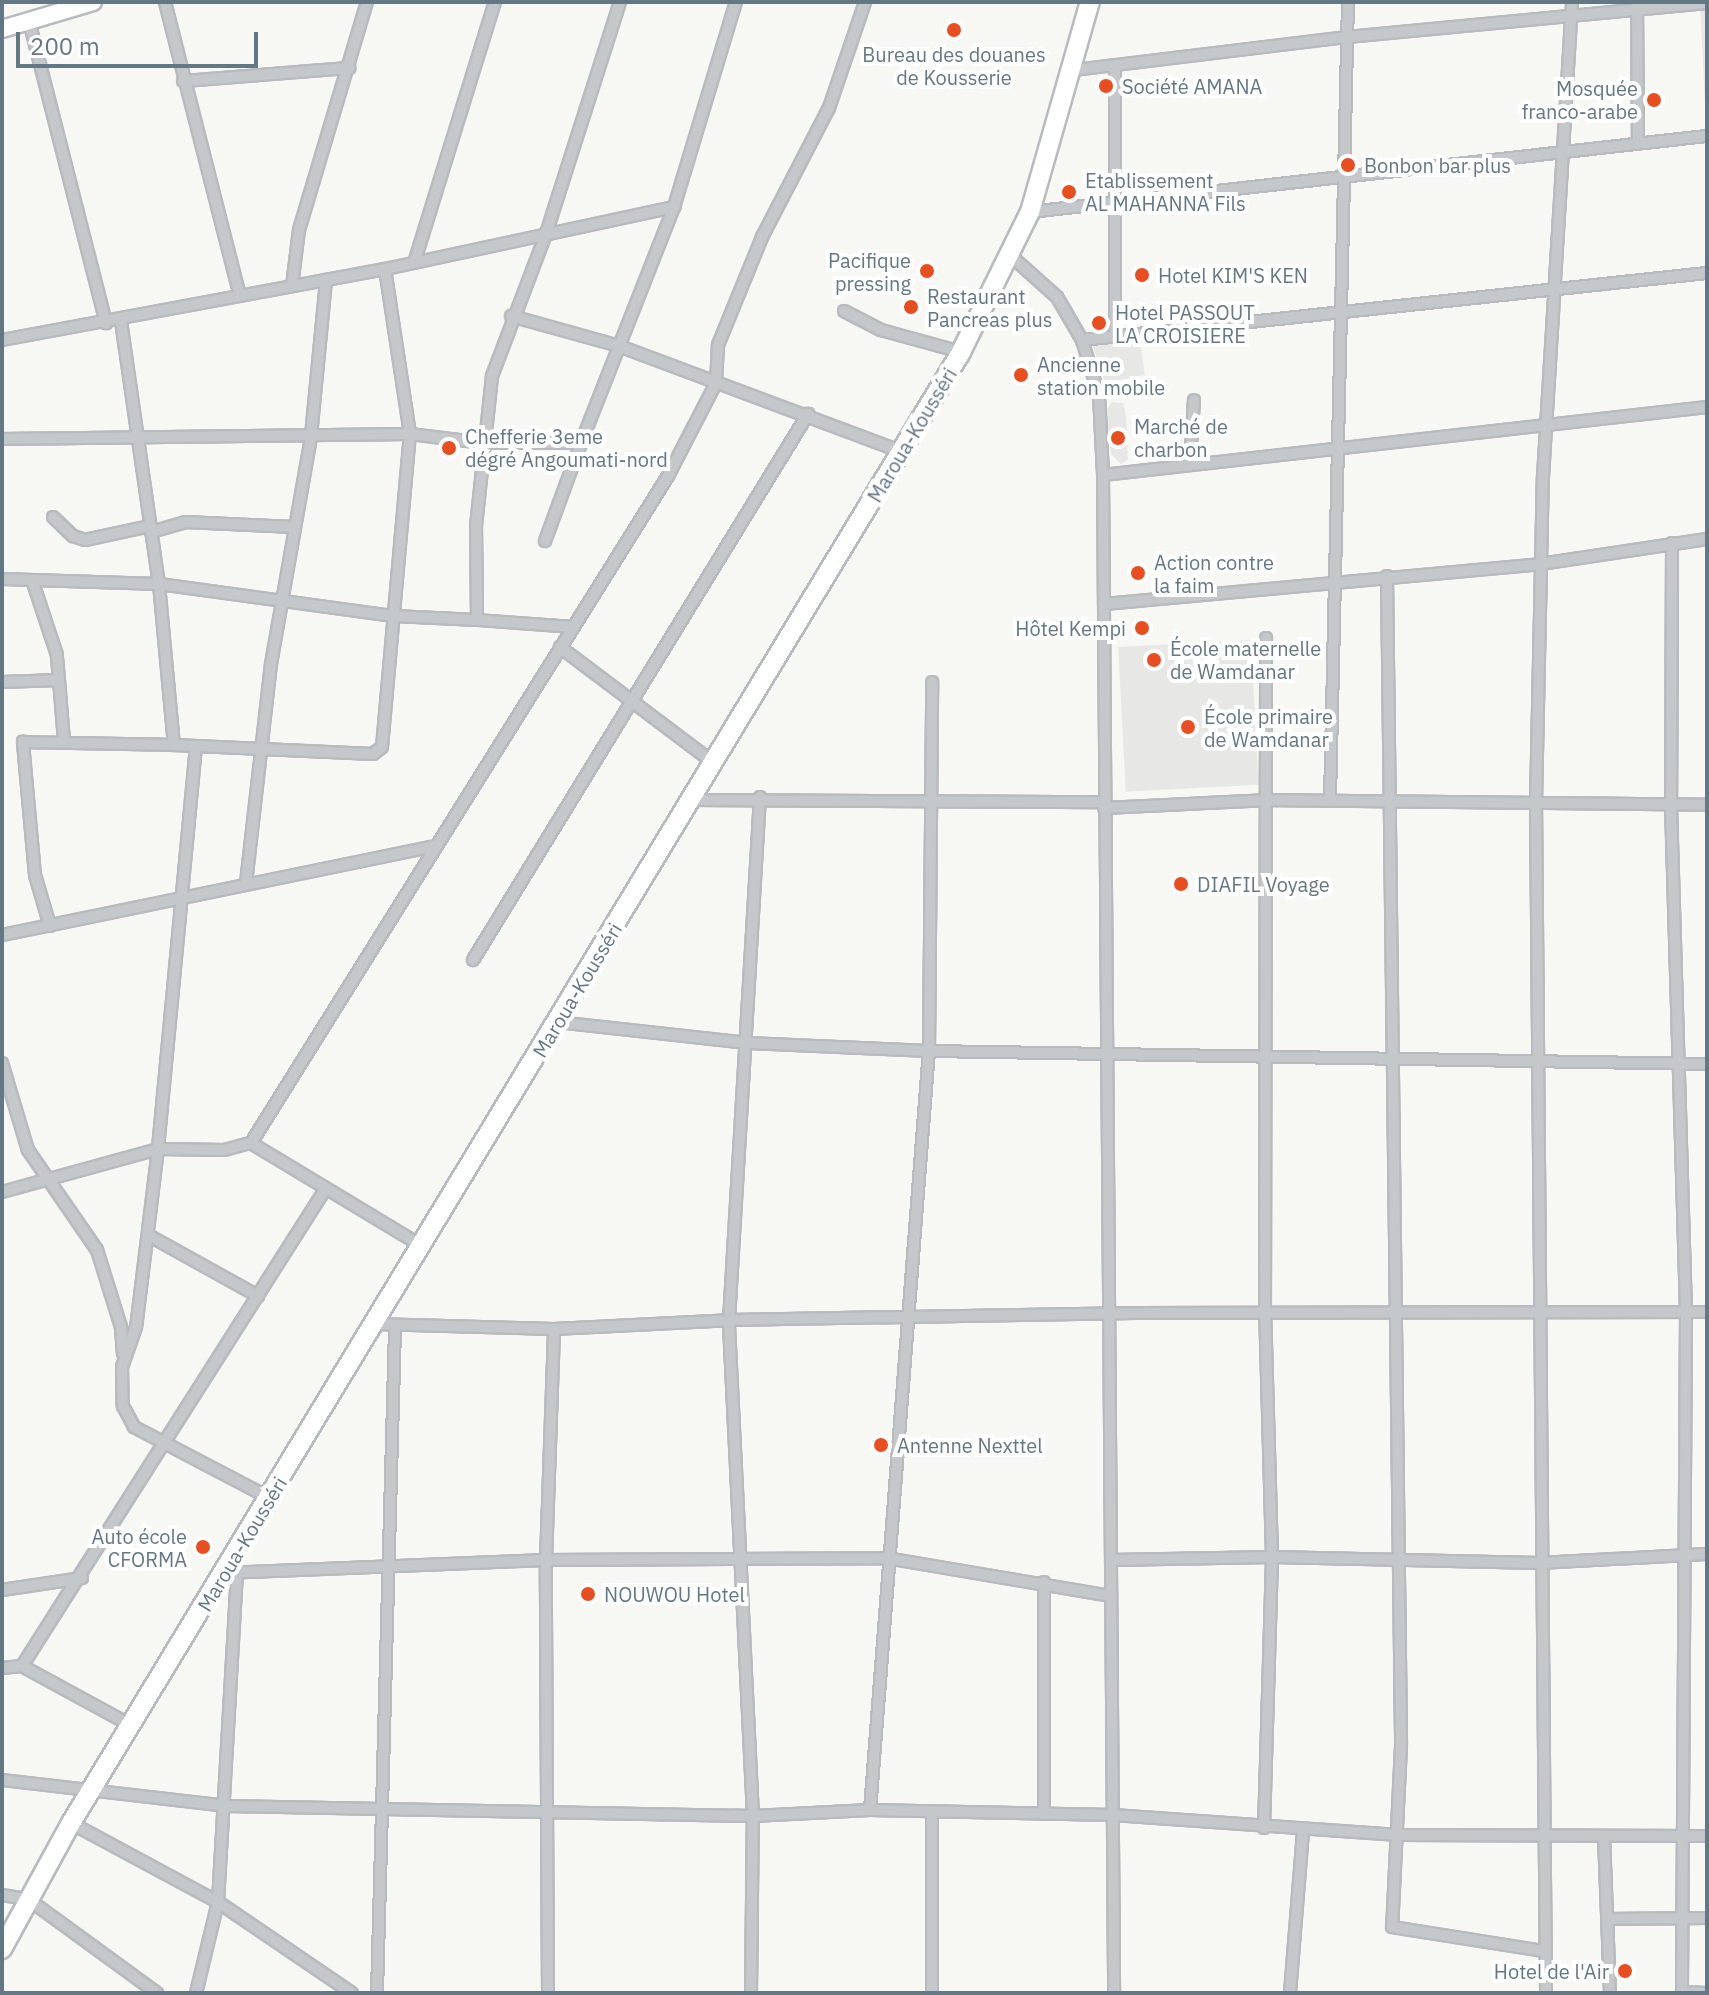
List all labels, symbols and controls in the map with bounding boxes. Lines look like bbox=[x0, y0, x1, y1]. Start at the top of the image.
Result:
scale bar bbox=[20, 16, 262, 66]
marker: Bureau des douanes de Kousserie bbox=[945, 21, 963, 39]
text: 200 m bbox=[30, 30, 100, 62]
place label: Bureau des douanes de Kousserie bbox=[862, 42, 1046, 89]
place label: Société AMANA bbox=[1122, 74, 1262, 98]
place label: Mosquée franco-arabe bbox=[1522, 76, 1638, 123]
marker: Société AMANA bbox=[1097, 77, 1115, 95]
marker: Mosquée franco-arabe bbox=[1645, 91, 1663, 109]
place label: Bonbon bar plus bbox=[1364, 153, 1511, 177]
marker: Bonbon bar plus bbox=[1339, 156, 1357, 174]
place label: Etablissement AL MAHANNA Fils bbox=[1085, 168, 1246, 215]
marker: Etablissement AL MAHANNA Fils bbox=[1060, 183, 1078, 201]
place label: Pacifique pressing bbox=[828, 248, 911, 295]
marker: Pacifique pressing bbox=[918, 262, 936, 280]
place label: Hotel KIM'S KEN bbox=[1158, 263, 1308, 287]
marker: Hotel KIM'S KEN bbox=[1133, 266, 1151, 284]
place label: Restaurant Pancreas plus bbox=[927, 284, 1053, 331]
marker: Restaurant Pancreas plus bbox=[902, 298, 920, 316]
place label: Hotel PASSOUT LA CROISIERE bbox=[1115, 300, 1255, 347]
marker: Hotel PASSOUT LA CROISIERE bbox=[1090, 314, 1108, 332]
place label: Ancienne station mobile bbox=[1037, 352, 1165, 399]
street label: Maroua-Kousséri bbox=[862, 363, 962, 507]
marker: Ancienne station mobile bbox=[1012, 366, 1030, 384]
place label: Marché de charbon bbox=[1134, 414, 1228, 461]
place label: Chefferie 3eme dégré Angoumati-nord bbox=[465, 424, 668, 471]
marker: Marché de charbon bbox=[1109, 429, 1127, 447]
marker: Chefferie 3eme dégré Angoumati-nord bbox=[440, 439, 458, 457]
place label: Action contre la faim bbox=[1154, 550, 1274, 597]
marker: Action contre la faim bbox=[1129, 564, 1147, 582]
place label: Hôtel Kempi bbox=[1015, 616, 1126, 640]
marker: Hôtel Kempi bbox=[1133, 619, 1151, 637]
place label: École maternelle de Wamdanar bbox=[1170, 636, 1321, 683]
marker: École maternelle de Wamdanar bbox=[1145, 651, 1163, 669]
place label: École primaire de Wamdanar bbox=[1204, 704, 1333, 751]
marker: École primaire de Wamdanar bbox=[1179, 718, 1197, 736]
place label: DIAFIL Voyage bbox=[1197, 872, 1330, 896]
marker: DIAFIL Voyage bbox=[1172, 875, 1190, 893]
street label: Maroua-Kousséri bbox=[527, 918, 627, 1062]
place label: Antenne Nexttel bbox=[897, 1433, 1043, 1457]
marker: Antenne Nexttel bbox=[872, 1436, 890, 1454]
street label: Maroua-Kousséri bbox=[192, 1472, 292, 1616]
place label: Auto école CFORMA bbox=[91, 1524, 187, 1571]
marker: Auto école CFORMA bbox=[194, 1538, 212, 1556]
place label: NOUWOU Hotel bbox=[604, 1582, 745, 1606]
marker: NOUWOU Hotel bbox=[579, 1585, 597, 1603]
place label: Hotel de l'Air bbox=[1494, 1959, 1609, 1983]
marker: Hotel de l'Air bbox=[1616, 1962, 1634, 1980]

